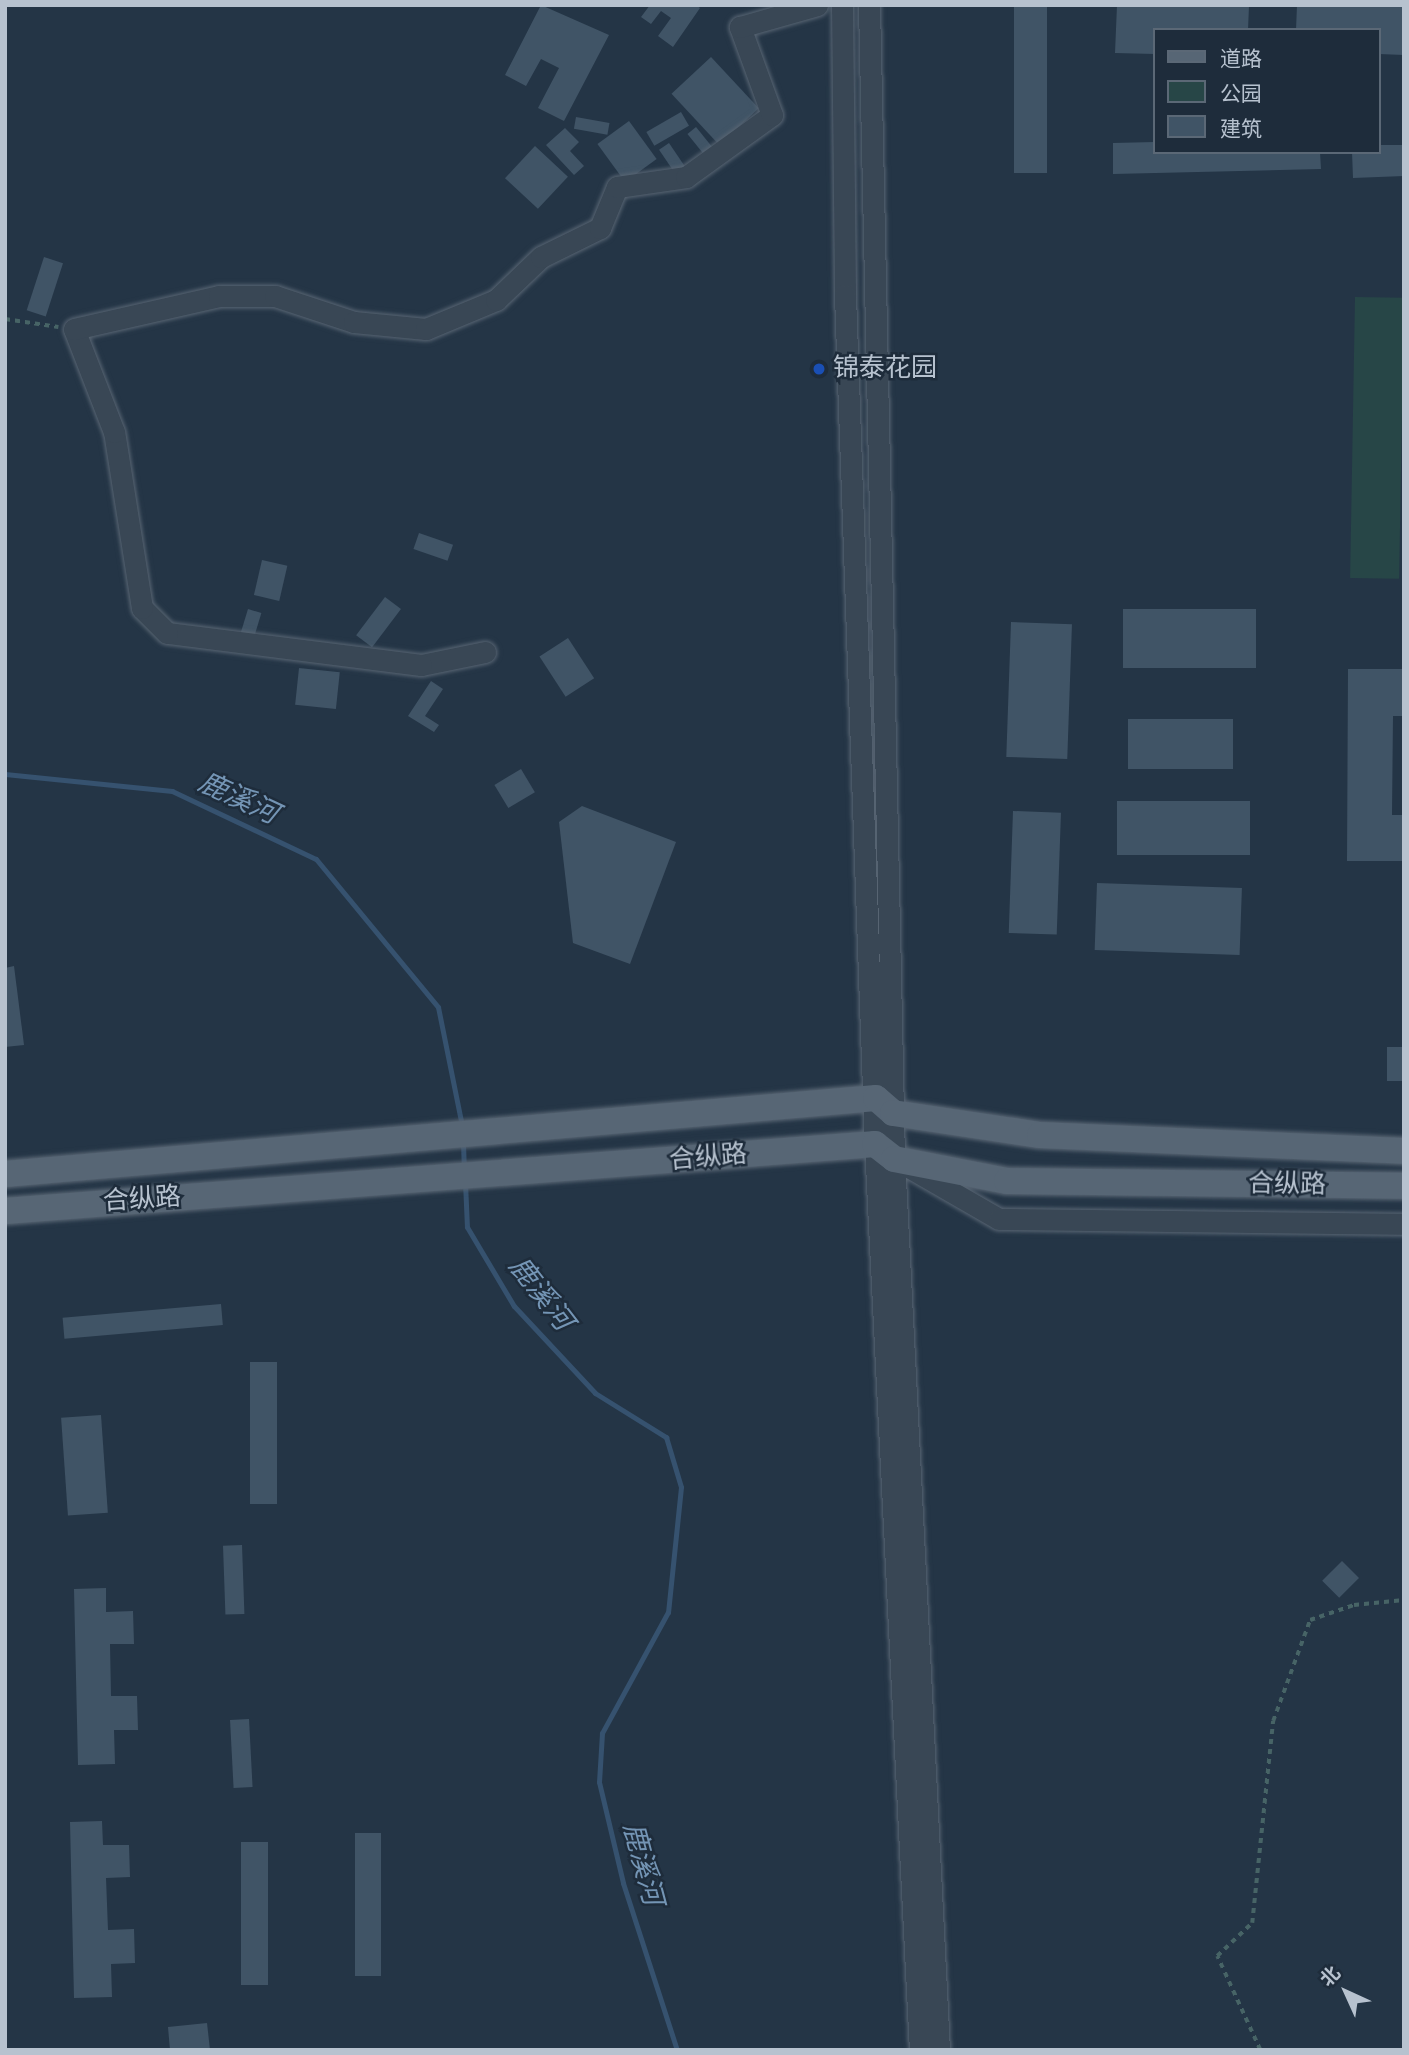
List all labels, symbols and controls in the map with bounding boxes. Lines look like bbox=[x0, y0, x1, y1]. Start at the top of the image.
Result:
legend bbox=[1154, 28, 1381, 154]
text: 道路 bbox=[1220, 49, 1262, 70]
text: 公园 bbox=[1220, 84, 1262, 105]
text: 建筑 bbox=[1220, 119, 1262, 140]
place label: 锦泰花园 bbox=[833, 353, 937, 385]
marker: 锦泰花园 bbox=[811, 361, 827, 377]
water label: 鹿溪河 bbox=[193, 766, 283, 832]
street label: 合纵路 bbox=[668, 1139, 748, 1177]
street label: 合纵路 bbox=[1248, 1169, 1326, 1201]
street label: 合纵路 bbox=[102, 1182, 182, 1218]
water label: 鹿溪河 bbox=[501, 1251, 579, 1337]
water label: 鹿溪河 bbox=[615, 1819, 669, 1909]
north arrow bbox=[1311, 1957, 1381, 2027]
text: 北 bbox=[1317, 1963, 1344, 1990]

